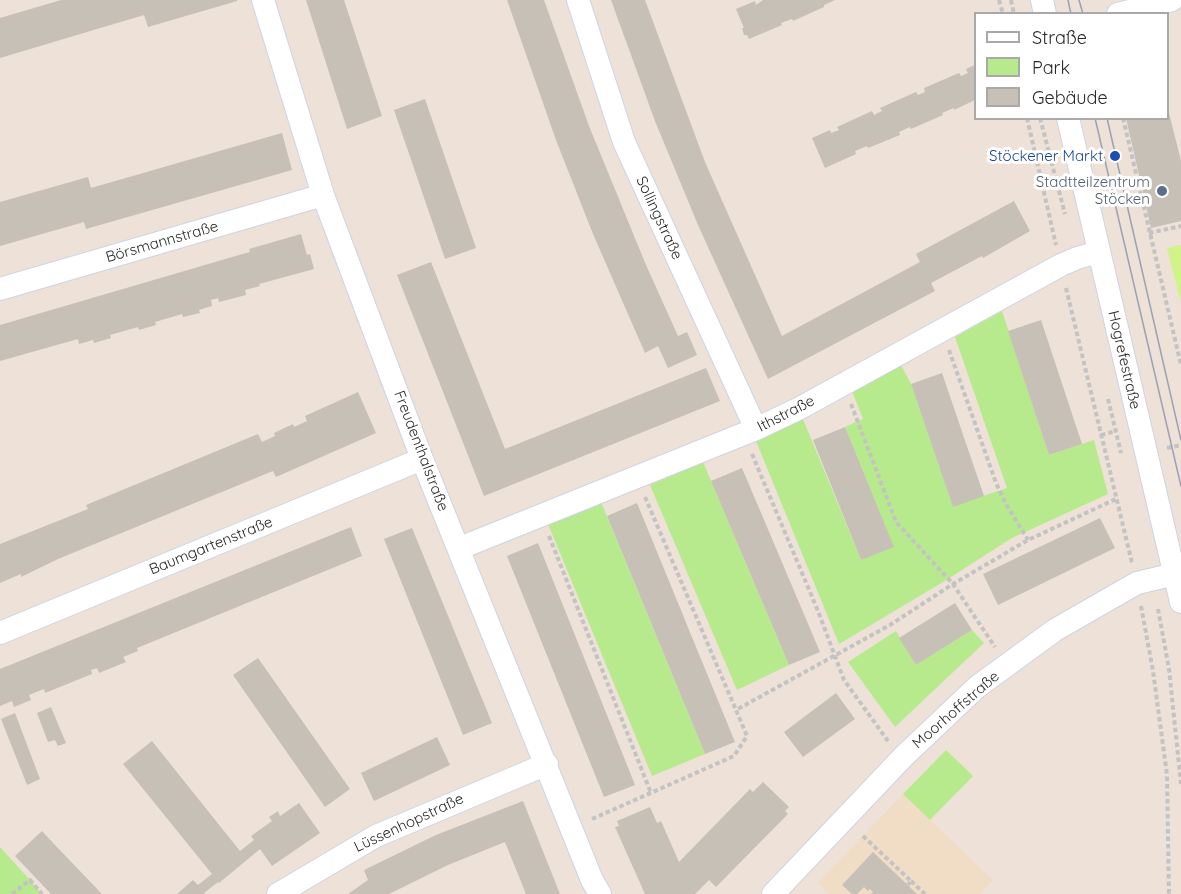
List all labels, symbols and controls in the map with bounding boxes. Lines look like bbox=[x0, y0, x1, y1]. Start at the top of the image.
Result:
legend bbox=[974, 12, 1169, 120]
text: Straße bbox=[1032, 26, 1087, 49]
text: Park bbox=[1032, 56, 1070, 79]
text: Gebäude bbox=[1032, 86, 1108, 109]
place label: Stöckener Markt bbox=[989, 147, 1103, 165]
marker: Stöckener Markt bbox=[1108, 149, 1122, 163]
street label: Sollingstraße bbox=[632, 173, 686, 263]
place label: Stadtteilzentrum Stöcken bbox=[1036, 173, 1150, 208]
marker: Stadtteilzentrum Stöcken bbox=[1155, 184, 1169, 198]
street label: Börsmannstraße bbox=[104, 217, 220, 267]
street label: Hogrefestraße bbox=[1104, 309, 1144, 411]
street label: Freudenthalstraße bbox=[390, 388, 452, 514]
street label: Ithstraße bbox=[754, 392, 818, 436]
street label: Baumgartenstraße bbox=[147, 513, 275, 579]
street label: Moorhoffstraße bbox=[909, 667, 1003, 753]
street label: Lüssenhopstraße bbox=[351, 790, 467, 856]

